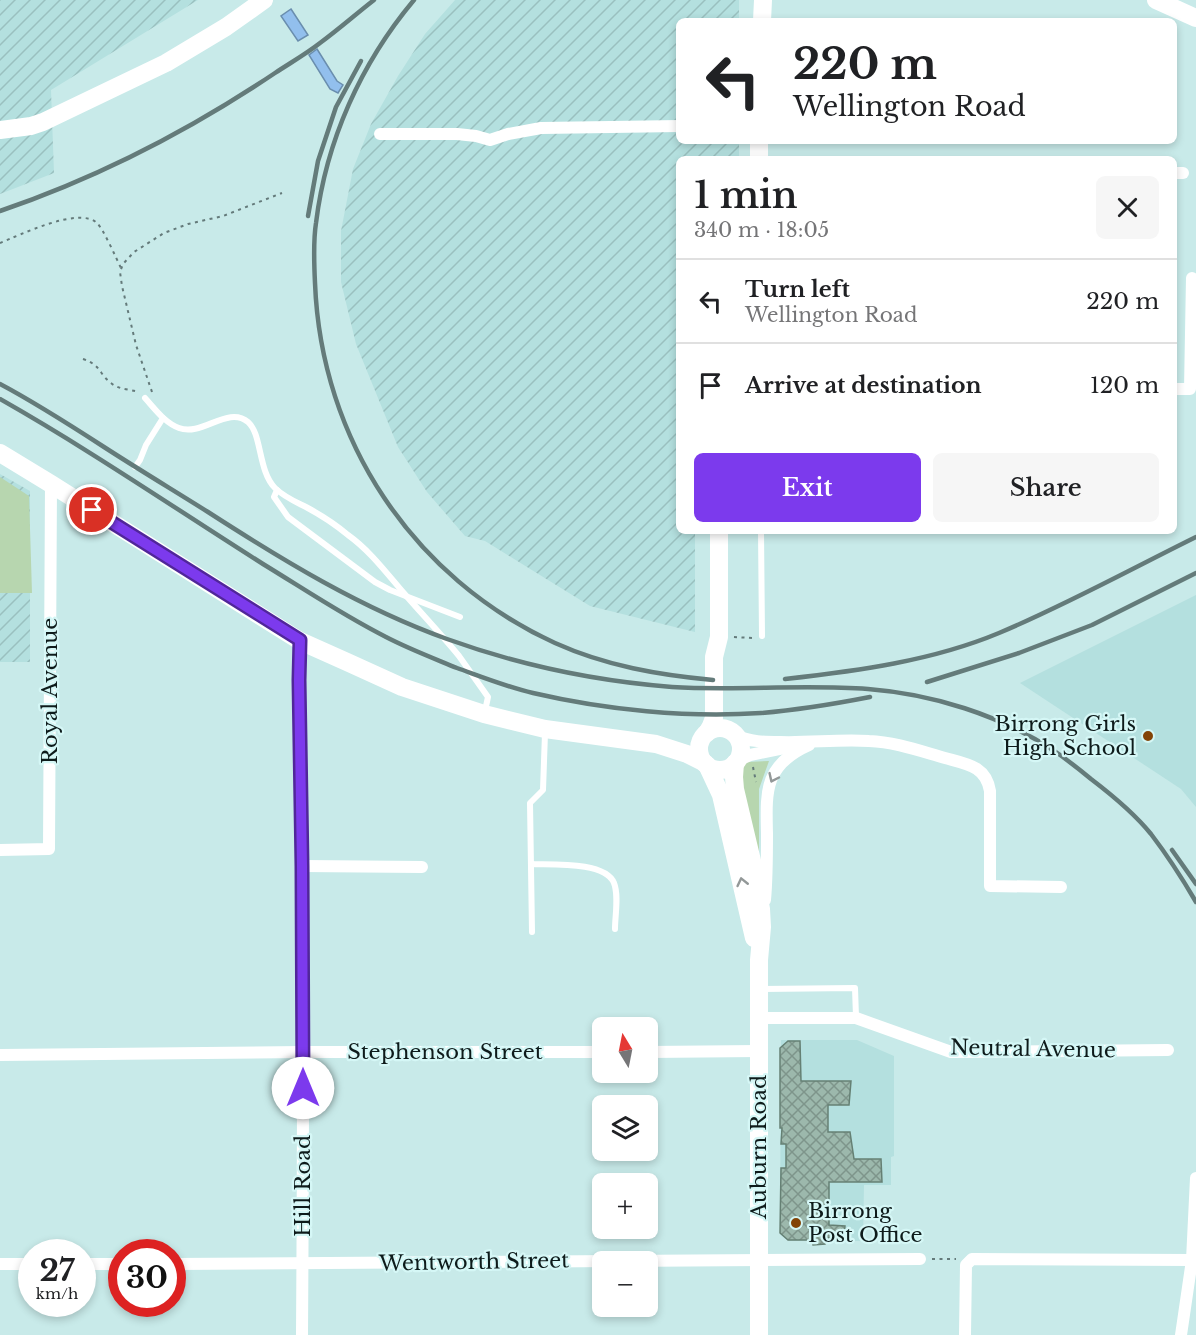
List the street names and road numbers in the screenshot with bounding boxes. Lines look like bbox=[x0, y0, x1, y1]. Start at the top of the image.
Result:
street label: Royal Avenue bbox=[37, 618, 63, 764]
street label: Neutral Avenue bbox=[950, 1035, 1116, 1063]
street label: Stephenson Street bbox=[347, 1039, 543, 1065]
street label: Auburn Road bbox=[746, 1075, 772, 1220]
street label: Hill Road bbox=[290, 1135, 316, 1237]
street label: Wentworth Street bbox=[378, 1247, 569, 1277]

